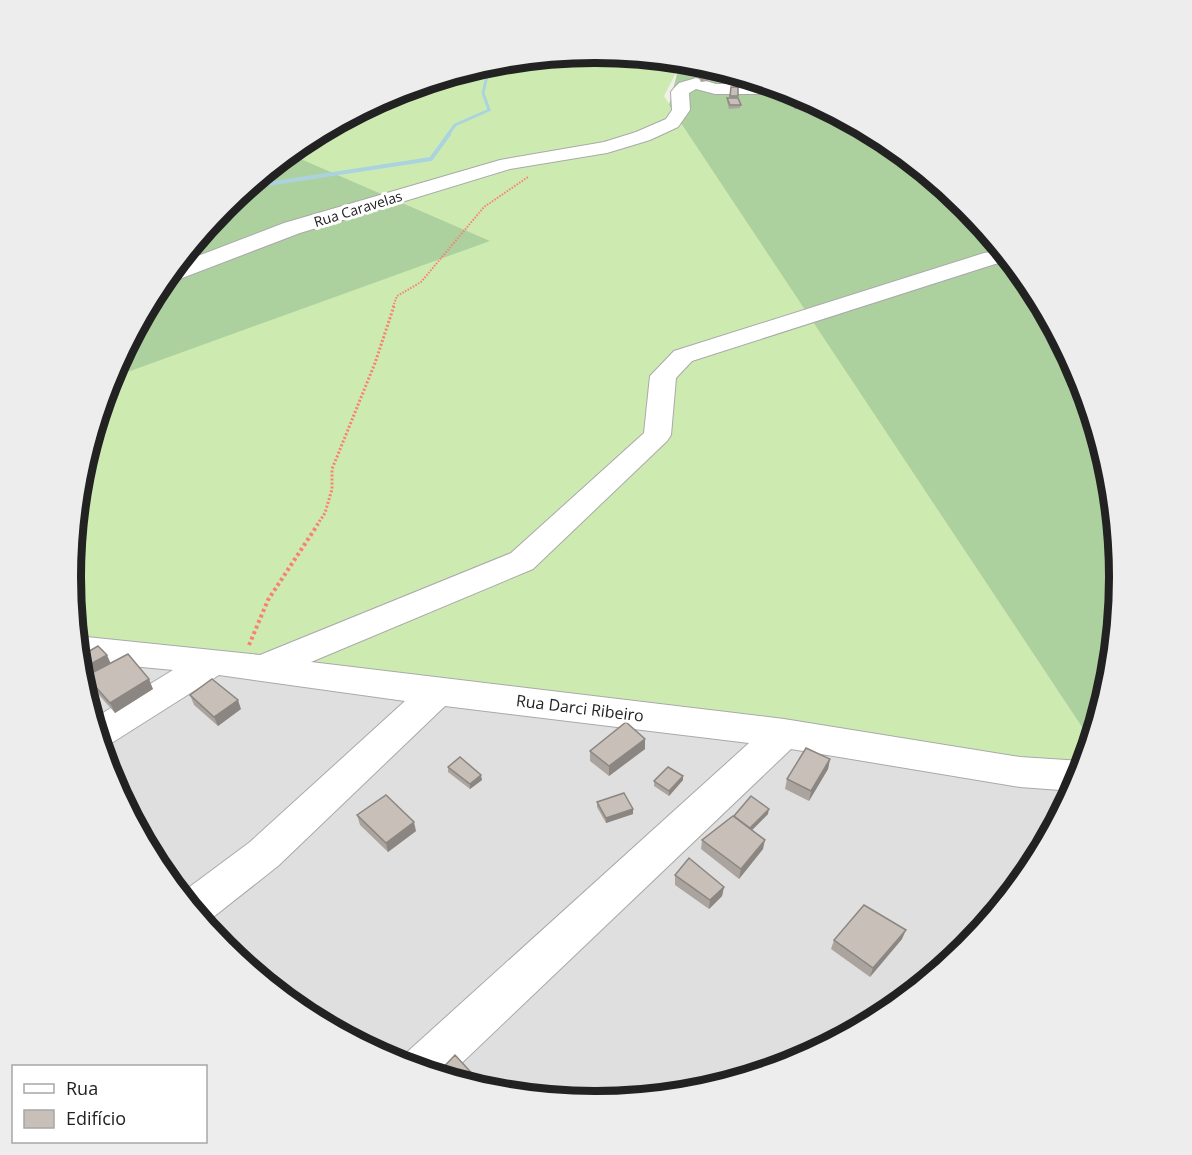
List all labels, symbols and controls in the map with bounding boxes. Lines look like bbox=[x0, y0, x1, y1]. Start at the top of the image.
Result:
street label: Rua Caravelas bbox=[311, 186, 405, 231]
street label: Rua Darci Ribeiro bbox=[515, 689, 645, 727]
legend bbox=[12, 1065, 207, 1143]
text: Rua bbox=[66, 1076, 98, 1100]
text: Edifício bbox=[66, 1106, 126, 1130]

